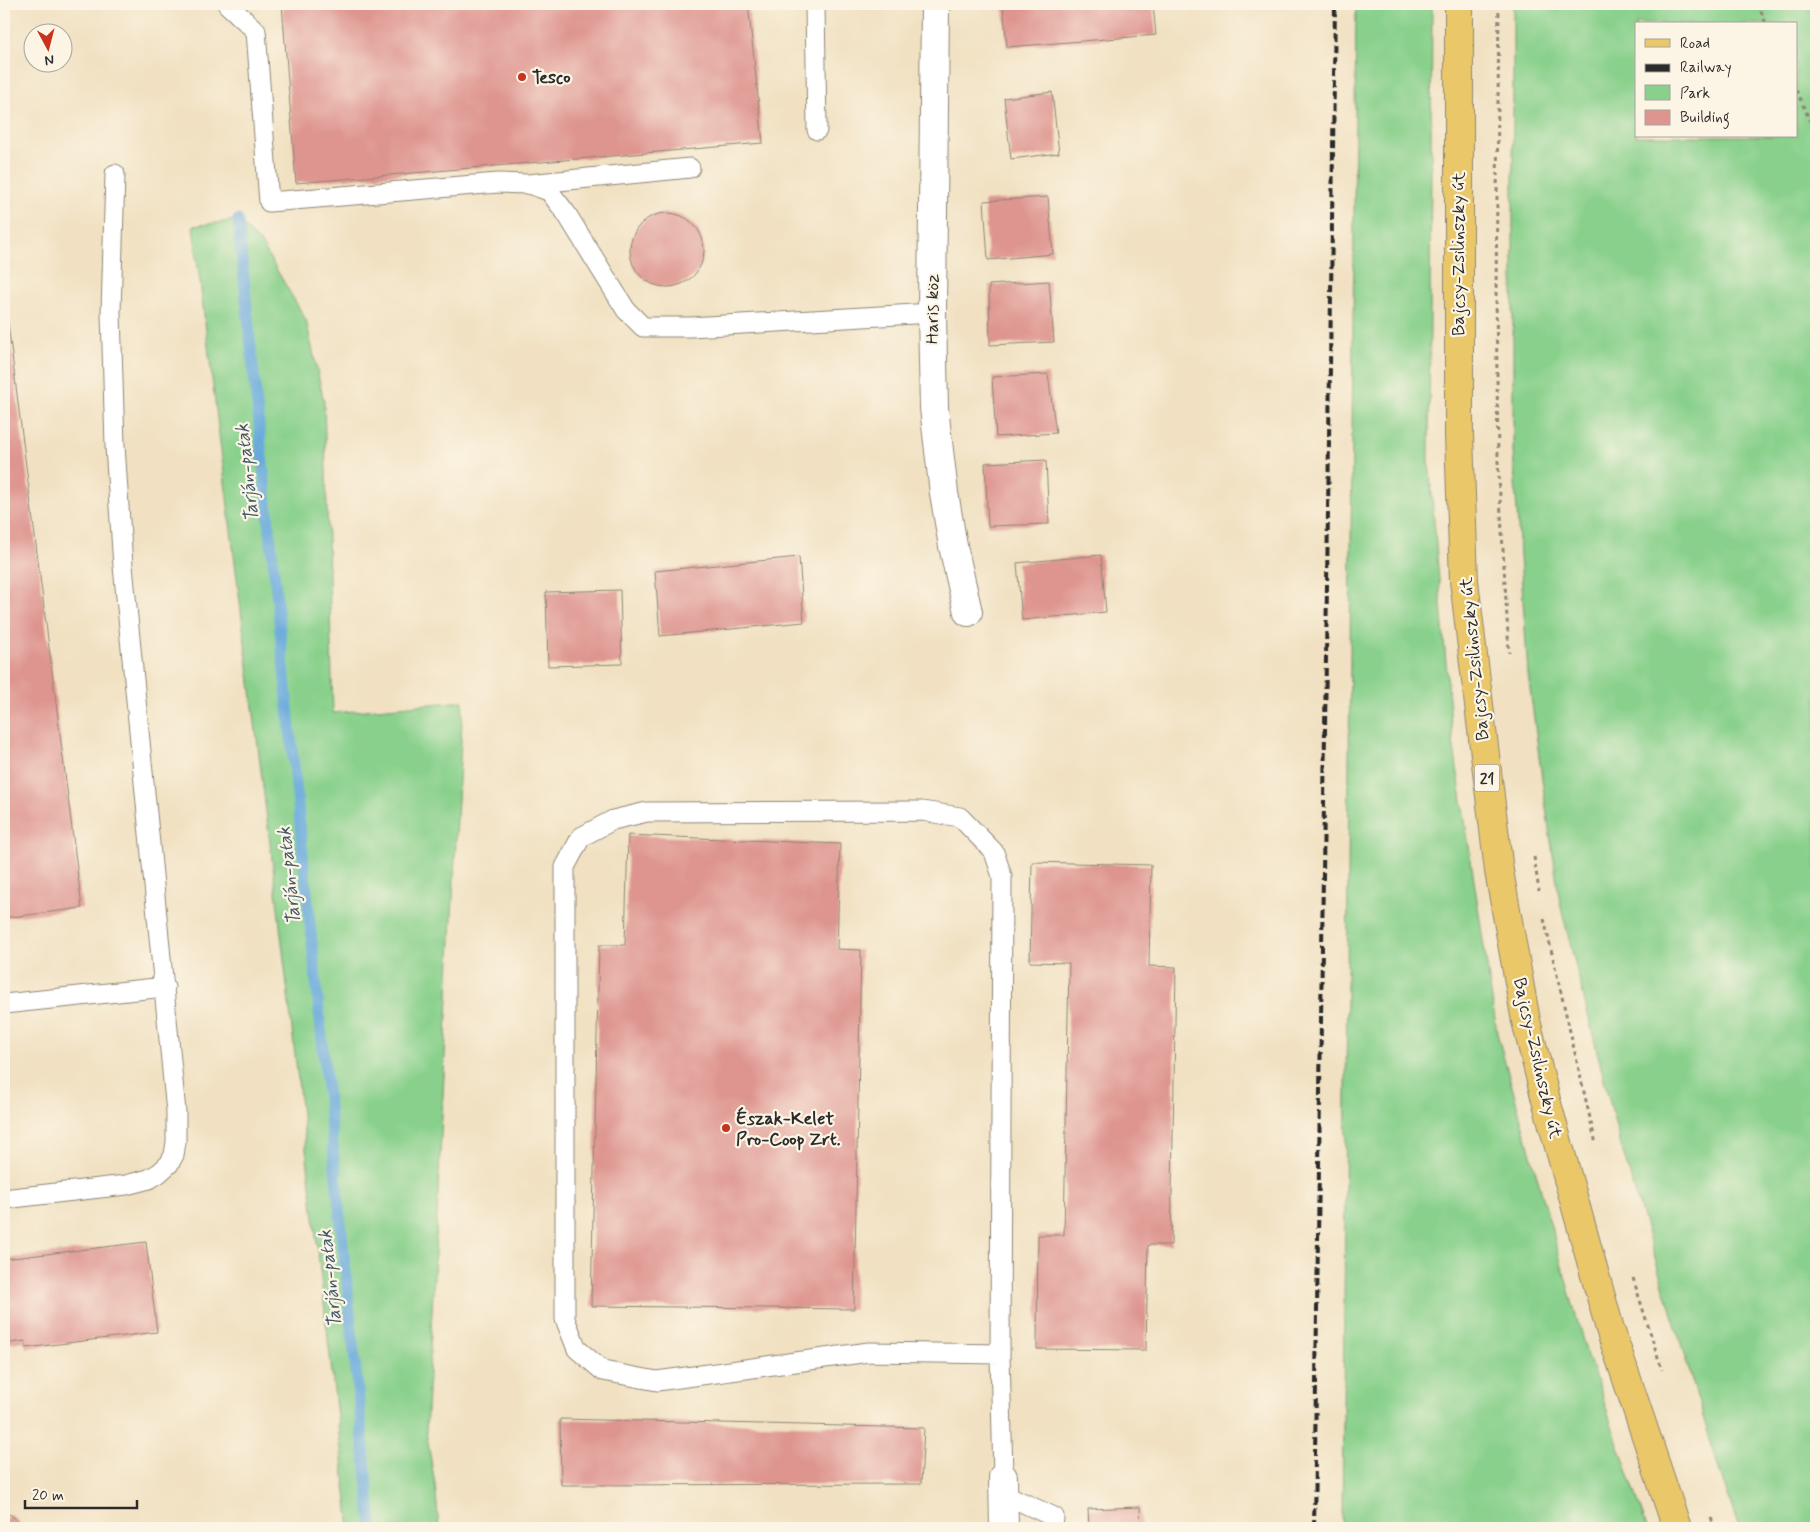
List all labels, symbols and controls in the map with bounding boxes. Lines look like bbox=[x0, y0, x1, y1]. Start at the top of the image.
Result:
north arrow bbox=[22, 22, 72, 72]
legend bbox=[1635, 22, 1798, 138]
text: Road bbox=[1680, 34, 1710, 54]
text: N bbox=[44, 50, 55, 69]
text: Railway bbox=[1680, 58, 1732, 78]
place label: Tesco bbox=[532, 66, 570, 90]
marker: Tesco bbox=[516, 71, 528, 83]
text: Park bbox=[1680, 84, 1710, 104]
text: Building bbox=[1680, 108, 1730, 129]
street label: Bajcsy-Zsilinszky út bbox=[1447, 171, 1471, 336]
street label: Haris köz bbox=[921, 274, 945, 344]
water label: Tarján-patak bbox=[230, 422, 265, 523]
street label: Bajcsy-Zsilinszky út bbox=[1454, 576, 1496, 742]
road number: 21 bbox=[1474, 764, 1500, 791]
water label: Tarján-patak bbox=[272, 825, 307, 926]
street label: Bajcsy-Zsilinszky út bbox=[1507, 976, 1567, 1141]
place label: Észak-Kelet Pro-Coop Zrt. bbox=[736, 1106, 841, 1152]
marker: Észak-Kelet Pro-Coop Zrt. bbox=[720, 1122, 732, 1134]
water label: Tarján-patak bbox=[313, 1228, 348, 1329]
scale bar bbox=[25, 1477, 138, 1509]
text: 20 m bbox=[32, 1486, 64, 1506]

